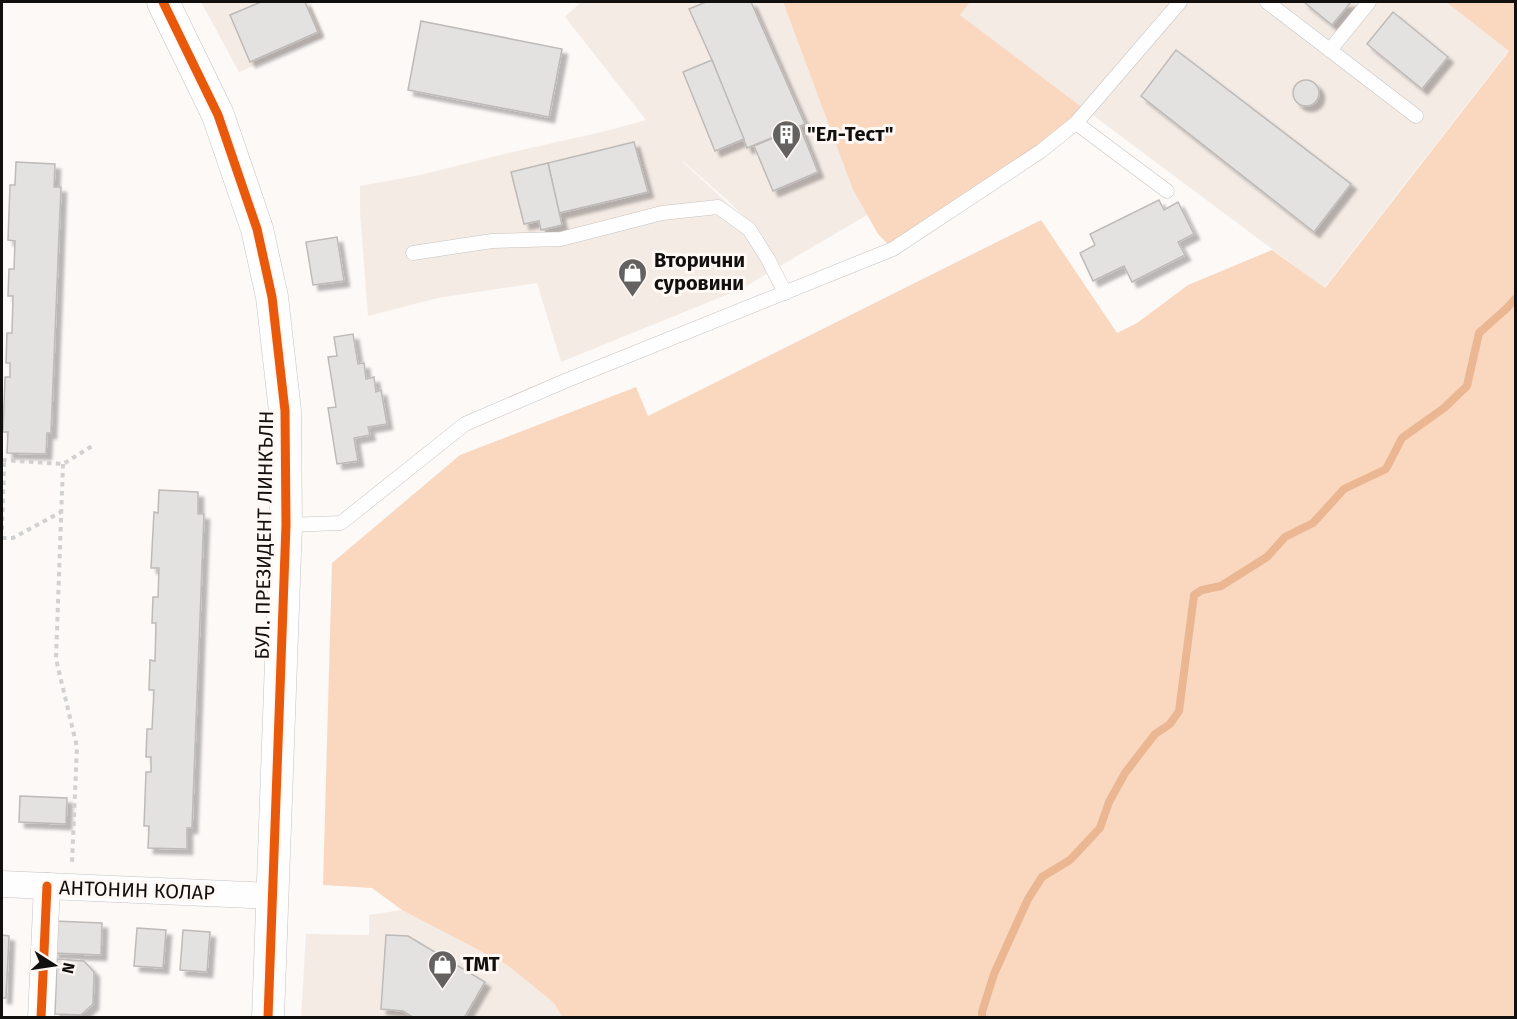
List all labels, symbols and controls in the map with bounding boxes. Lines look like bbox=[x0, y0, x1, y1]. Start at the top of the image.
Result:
building icon: "Ел-Тест" bbox=[770, 118, 802, 160]
place label: "Ел-Тест" bbox=[807, 122, 894, 146]
place label: Вторични суровини bbox=[654, 248, 745, 295]
shop icon: Вторични суровини bbox=[617, 256, 649, 298]
street label: БУЛ. ПРЕЗИДЕНТ ЛИНКЪЛН bbox=[250, 410, 278, 660]
street label: АНТОНИН КОЛАР bbox=[59, 875, 215, 905]
north arrow bbox=[24, 935, 84, 995]
shop icon: TMT bbox=[426, 948, 458, 990]
place label: TMT bbox=[463, 952, 500, 976]
text: N bbox=[58, 961, 79, 975]

